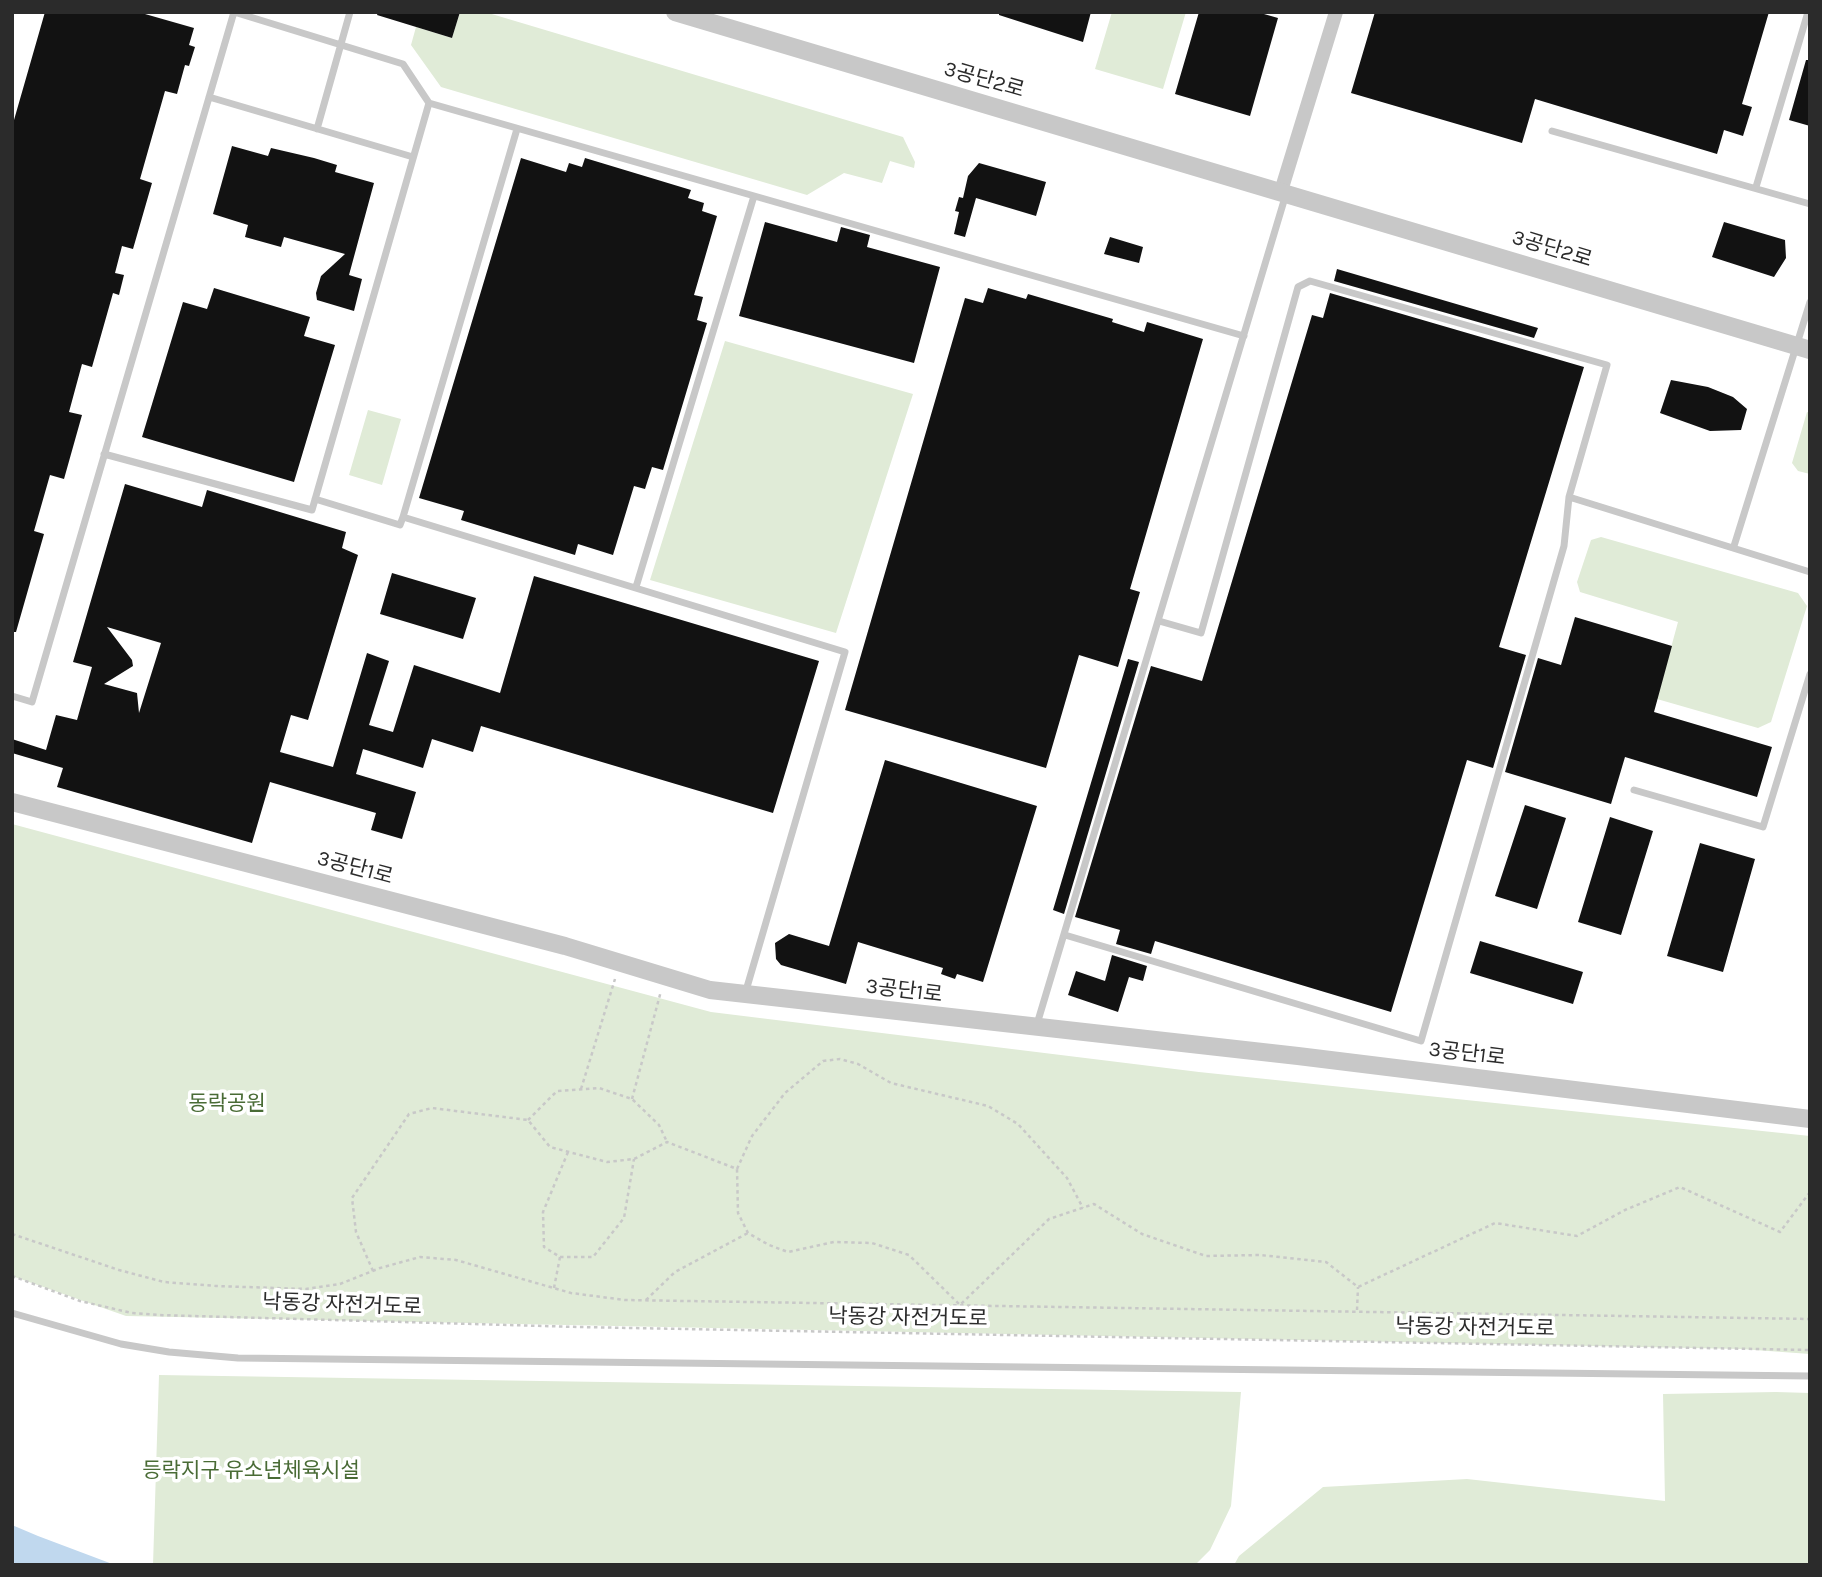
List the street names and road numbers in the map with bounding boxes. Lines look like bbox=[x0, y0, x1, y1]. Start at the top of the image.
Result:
street label: 3공단2로 bbox=[941, 57, 1027, 103]
street label: 3공단2로 bbox=[1509, 225, 1595, 273]
street label: 3공단1로 bbox=[314, 846, 396, 890]
street label: 3공단1로 bbox=[864, 974, 944, 1008]
street label: 3공단1로 bbox=[1427, 1037, 1507, 1071]
street label: 낙동강 자전거도로 bbox=[262, 1290, 422, 1320]
street label: 낙동강 자전거도로 bbox=[828, 1304, 988, 1332]
street label: 낙동강 자전거도로 bbox=[1395, 1314, 1555, 1342]

